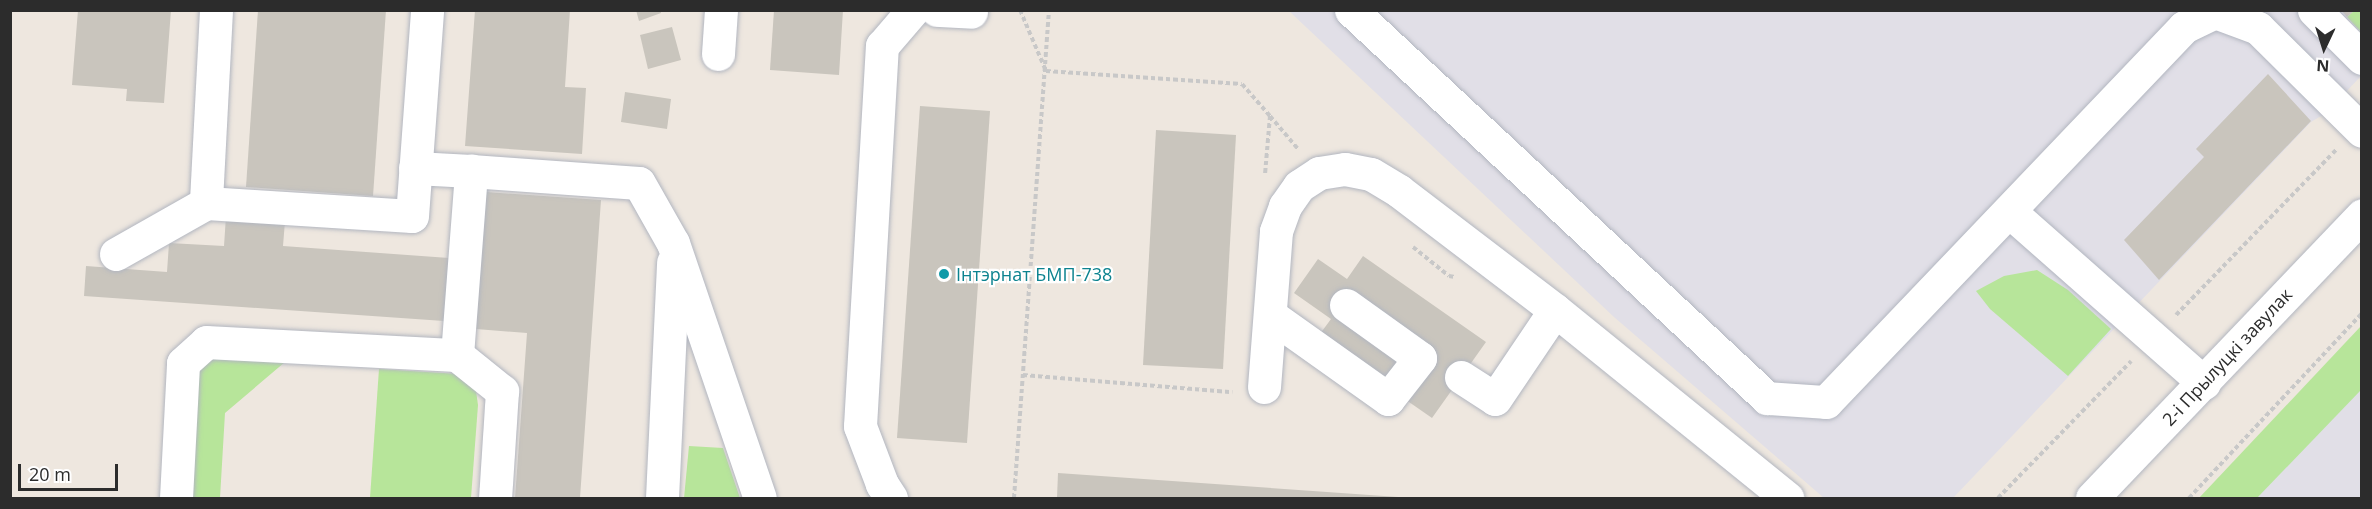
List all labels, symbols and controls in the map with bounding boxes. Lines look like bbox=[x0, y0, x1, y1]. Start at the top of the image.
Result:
north arrow bbox=[2294, 18, 2354, 78]
text: N bbox=[2315, 55, 2330, 77]
place label: Інтэрнат БМП-738 bbox=[956, 263, 1112, 285]
marker: Інтэрнат БМП-738 bbox=[937, 267, 951, 281]
street label: 2-і Прылуцкі завулак bbox=[2158, 284, 2296, 430]
scale bar bbox=[21, 452, 122, 490]
text: 20 m bbox=[29, 462, 71, 486]

